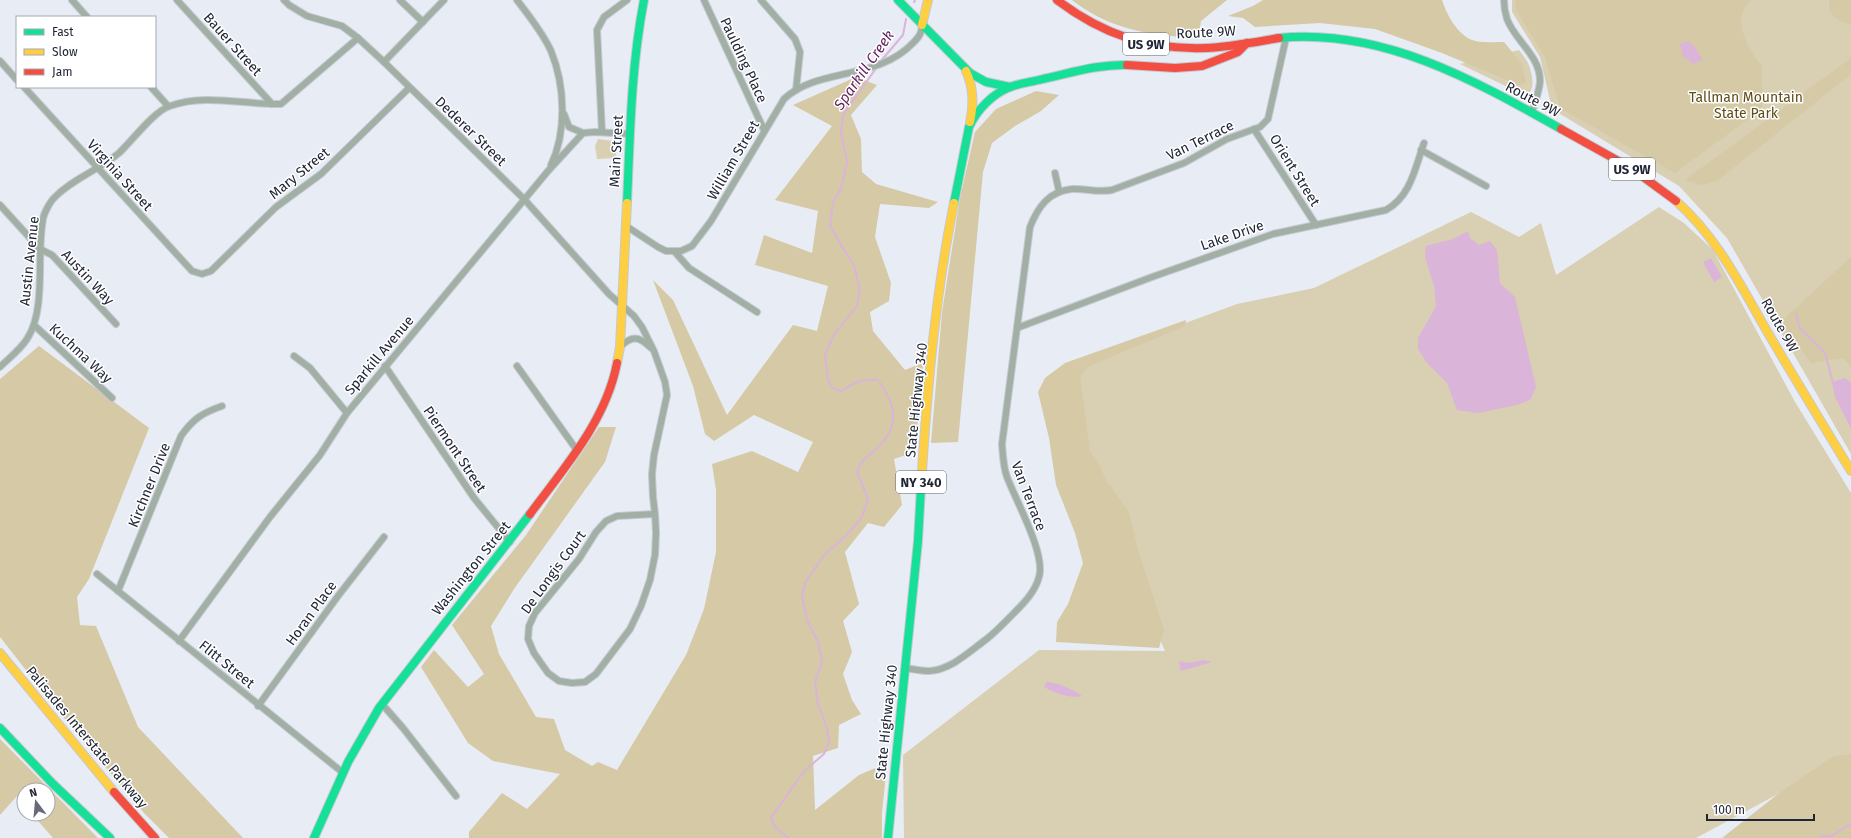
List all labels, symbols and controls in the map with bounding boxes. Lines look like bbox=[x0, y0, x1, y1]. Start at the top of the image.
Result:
street label: Bauer Street bbox=[200, 9, 266, 80]
street label: Paulding Place bbox=[716, 15, 771, 106]
legend bbox=[16, 16, 156, 88]
street label: Route 9W bbox=[1176, 22, 1237, 43]
text: Fast bbox=[52, 25, 74, 39]
water label: Sparkill Creek bbox=[829, 27, 898, 114]
road number: US 9W bbox=[1123, 33, 1169, 55]
text: Slow bbox=[52, 45, 78, 59]
text: Jam bbox=[52, 65, 72, 79]
street label: Route 9W bbox=[1502, 78, 1563, 121]
park label: Tallman Mountain State Park bbox=[1689, 89, 1803, 122]
street label: Dederer Street bbox=[432, 93, 510, 170]
street label: Main Street bbox=[606, 114, 627, 188]
street label: William Street bbox=[704, 117, 764, 203]
street label: Van Terrace bbox=[1164, 117, 1237, 164]
street label: Orient Street bbox=[1266, 131, 1324, 210]
street label: Virginia Street bbox=[83, 136, 157, 215]
street label: Mary Street bbox=[266, 143, 334, 203]
road number: US 9W bbox=[1609, 158, 1655, 180]
street label: Austin Avenue bbox=[16, 215, 43, 307]
street label: Lake Drive bbox=[1198, 217, 1266, 254]
street label: Austin Way bbox=[58, 246, 117, 308]
street label: Route 9W bbox=[1757, 295, 1802, 356]
street label: Sparkill Avenue bbox=[341, 312, 417, 398]
street label: Kuchma Way bbox=[46, 320, 116, 387]
street label: State Highway 340 bbox=[902, 342, 931, 458]
street label: Piermont Street bbox=[420, 403, 490, 496]
street label: Kirchner Drive bbox=[125, 440, 174, 530]
street label: Van Terrace bbox=[1008, 459, 1050, 533]
road number: NY 340 bbox=[896, 471, 946, 493]
street label: Washington Street bbox=[428, 517, 515, 619]
street label: De Longis Court bbox=[517, 526, 590, 617]
street label: Horan Place bbox=[282, 578, 341, 649]
street label: Flitt Street bbox=[195, 637, 259, 693]
street label: Palisades Interstate Parkway bbox=[22, 663, 151, 812]
street label: State Highway 340 bbox=[872, 664, 901, 780]
north arrow bbox=[16, 782, 56, 822]
text: N bbox=[28, 786, 39, 800]
scale bar bbox=[1707, 796, 1814, 822]
text: 100 m bbox=[1713, 803, 1745, 817]

